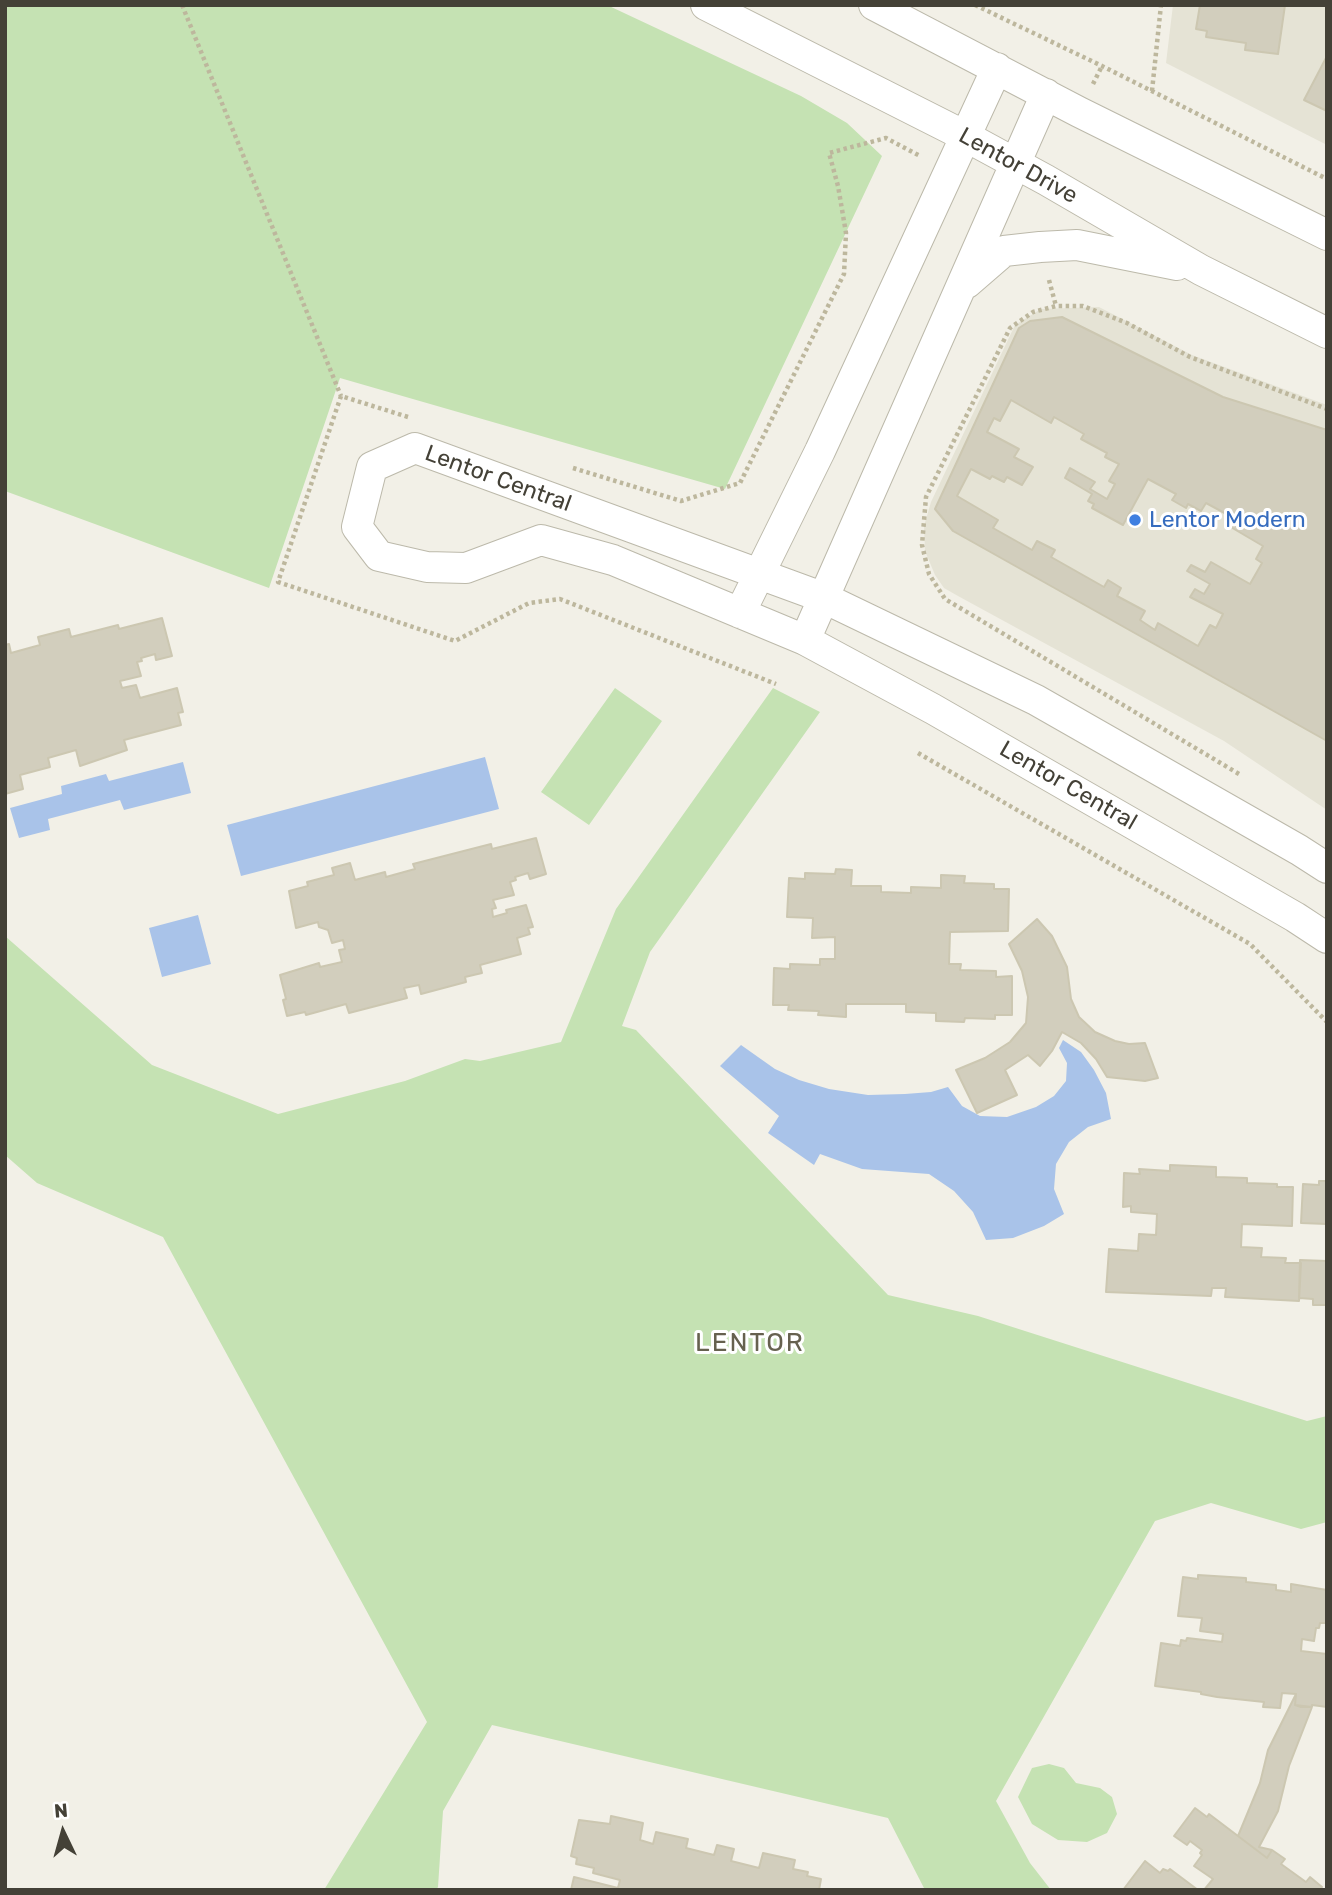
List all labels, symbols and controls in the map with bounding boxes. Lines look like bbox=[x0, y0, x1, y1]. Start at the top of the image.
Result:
street label: Lentor Drive bbox=[954, 122, 1082, 210]
street label: Lentor Central bbox=[421, 440, 575, 518]
place label: Lentor Modern bbox=[1149, 506, 1306, 534]
marker: Lentor Modern bbox=[1127, 512, 1143, 528]
street label: Lentor Central bbox=[995, 736, 1141, 836]
district label: LENTOR bbox=[696, 1327, 804, 1359]
north arrow bbox=[28, 1797, 98, 1867]
text: N bbox=[53, 1799, 69, 1823]

